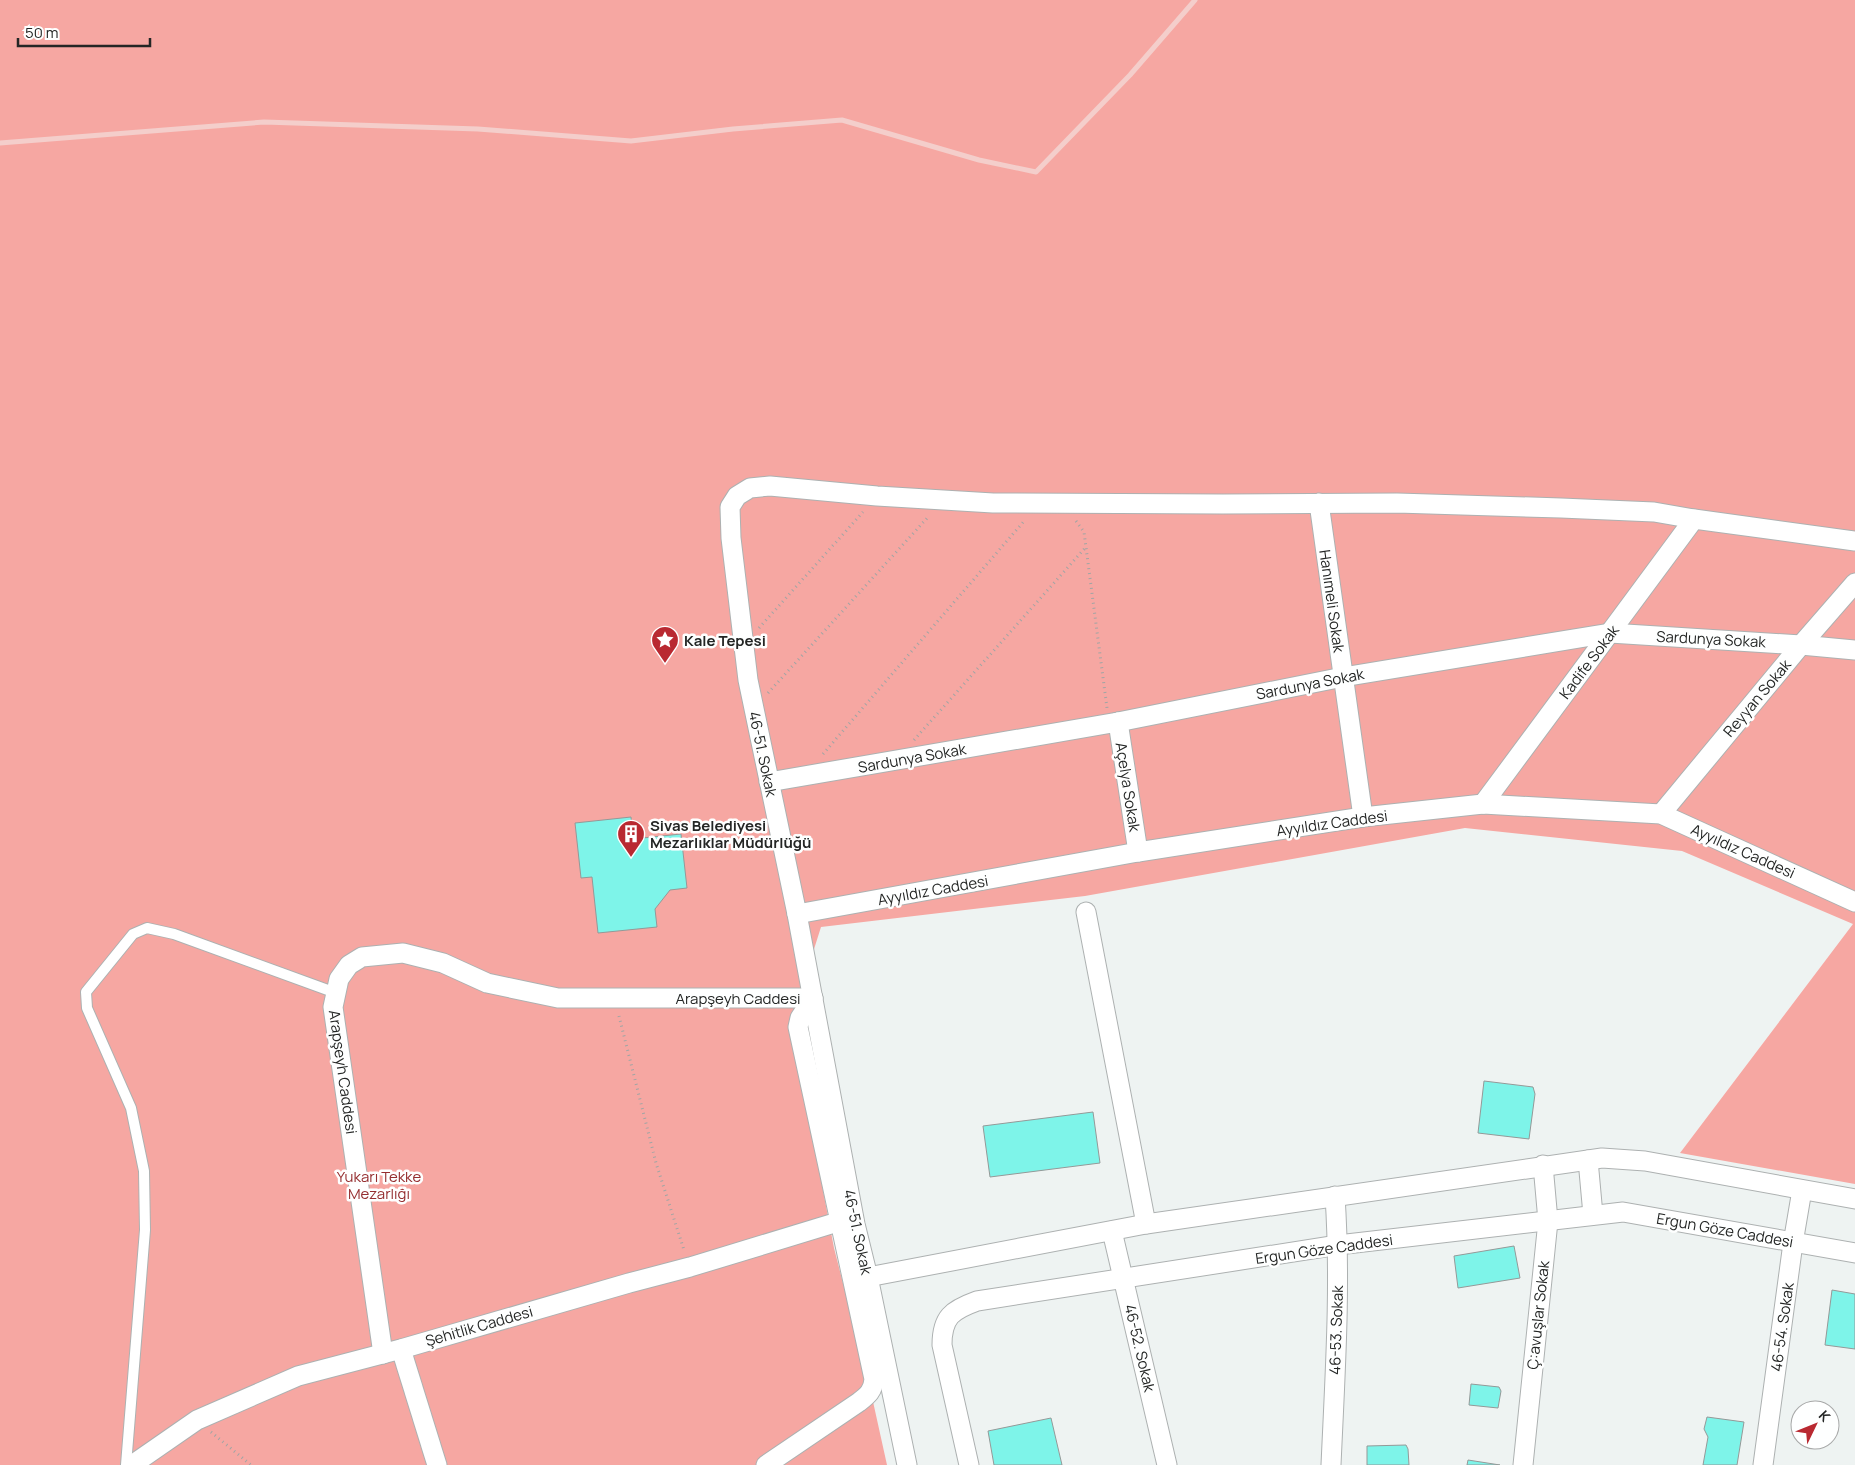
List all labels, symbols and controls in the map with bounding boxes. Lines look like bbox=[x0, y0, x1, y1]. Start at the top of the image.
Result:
scale bar bbox=[18, 15, 150, 47]
text: 50 m bbox=[25, 22, 59, 43]
street label: Hanımeli Sokak bbox=[1314, 548, 1350, 654]
street label: Kadife Sokak bbox=[1554, 620, 1624, 703]
place icon: Kale Tepesi bbox=[650, 625, 680, 664]
street label: Sardunya Sokak bbox=[1656, 626, 1767, 652]
place label: Kale Tepesi bbox=[684, 630, 766, 651]
street label: Reyyan Sokak bbox=[1718, 654, 1796, 741]
street label: Sardunya Sokak bbox=[1254, 663, 1366, 705]
street label: 46-51. Sokak bbox=[744, 710, 782, 799]
street label: Sardunya Sokak bbox=[856, 738, 968, 778]
street label: Açelya Sokak bbox=[1111, 741, 1146, 834]
street label: Ayyıldız Caddesi bbox=[1275, 805, 1389, 841]
place label: Sivas Belediyesi Mezarlıklar Müdürlüğü bbox=[650, 815, 811, 853]
building icon: Sivas Belediyesi Mezarlıklar Müdürlüğü bbox=[616, 819, 646, 858]
street label: Ayyıldız Caddesi bbox=[1688, 819, 1798, 883]
street label: Ayyıldız Caddesi bbox=[876, 870, 990, 910]
street label: Arapşeyh Caddesi bbox=[675, 988, 801, 1009]
street label: Arapşeyh Caddesi bbox=[324, 1009, 362, 1135]
park label: Yukarı Tekke Mezarlığı bbox=[337, 1166, 421, 1204]
street label: 46-51. Sokak bbox=[839, 1188, 877, 1277]
street label: Ergun Göze Caddesi bbox=[1655, 1208, 1795, 1252]
street label: Ergun Göze Caddesi bbox=[1254, 1229, 1394, 1269]
street label: Ç:avuşlar Sokak bbox=[1522, 1259, 1554, 1370]
street label: 46-54. Sokak bbox=[1765, 1281, 1799, 1373]
street label: 46-53. Sokak bbox=[1324, 1284, 1348, 1375]
street label: Şehitlik Caddesi bbox=[423, 1301, 535, 1351]
street label: 46-52. Sokak bbox=[1120, 1302, 1160, 1394]
north arrow bbox=[1790, 1400, 1840, 1450]
text: K bbox=[1815, 1406, 1836, 1426]

